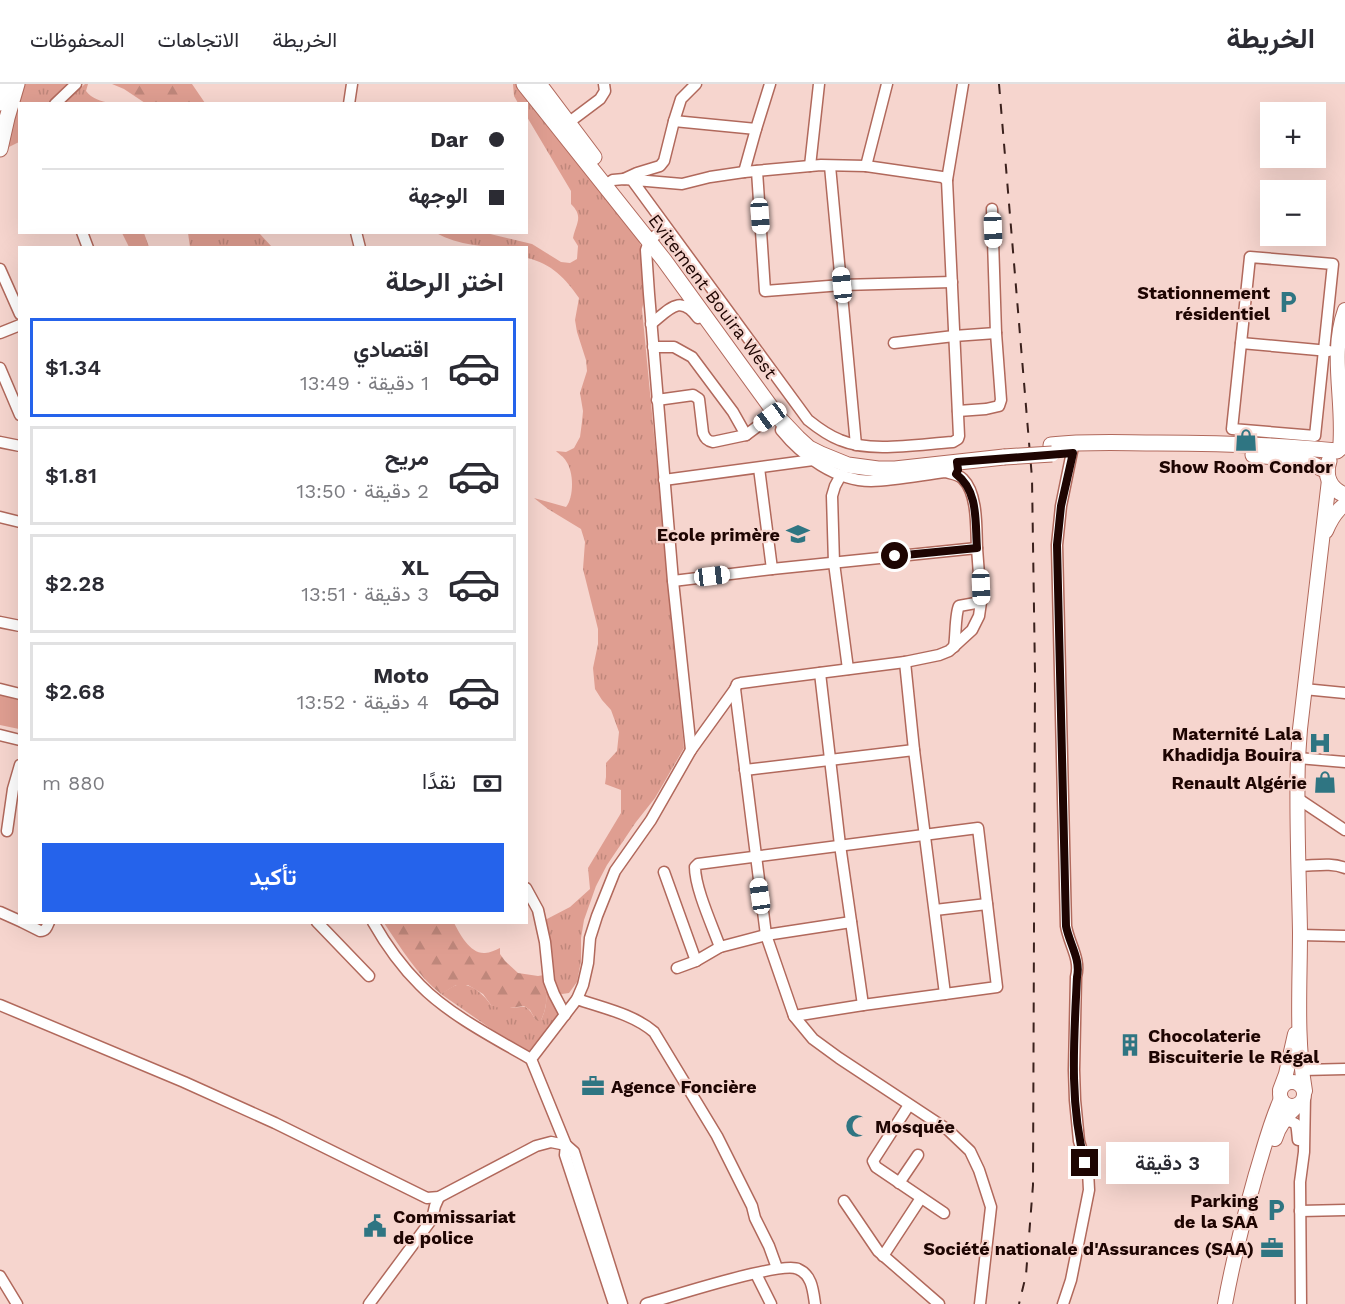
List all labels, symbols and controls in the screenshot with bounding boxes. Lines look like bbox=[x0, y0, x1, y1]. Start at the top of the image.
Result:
text: الخريطة bbox=[1226, 22, 1315, 55]
text: المحفوظات bbox=[30, 27, 125, 52]
text: الاتجاهات bbox=[158, 27, 239, 52]
text: الخريطة bbox=[272, 27, 337, 52]
map controls bbox=[1260, 102, 1326, 246]
button: + bbox=[1260, 102, 1326, 168]
text: Dar bbox=[430, 127, 468, 152]
button: − bbox=[1260, 180, 1326, 246]
text: الوجهة bbox=[408, 183, 468, 208]
car bbox=[750, 197, 770, 235]
street label: Evitement Bouira West bbox=[644, 210, 782, 383]
car bbox=[983, 212, 1003, 248]
text: اختر الرحلة bbox=[386, 266, 504, 298]
car bbox=[831, 266, 853, 304]
place label: Stationnement résidentiel bbox=[1137, 282, 1270, 324]
parking icon: Stationnement résidentiel bbox=[1275, 289, 1301, 315]
text: اقتصادي bbox=[353, 337, 429, 362]
icon: car bbox=[447, 341, 501, 395]
text: $1.34 bbox=[45, 355, 101, 380]
text: 1 دقيقة · 13:49 bbox=[300, 371, 429, 395]
car bbox=[750, 399, 790, 435]
shop icon: Show Room Condor bbox=[1233, 427, 1259, 453]
text: مريح bbox=[385, 445, 429, 470]
icon: car bbox=[447, 449, 501, 503]
place label: Show Room Condor bbox=[1159, 456, 1333, 477]
text: $1.81 bbox=[45, 463, 97, 488]
text: 2 دقيقة · 13:50 bbox=[297, 479, 429, 503]
school or university icon: Ecole primère bbox=[785, 521, 811, 547]
place label: Ecole primère bbox=[657, 524, 780, 545]
route start bbox=[881, 542, 908, 569]
text: XL bbox=[401, 555, 429, 580]
icon: car bbox=[447, 557, 501, 611]
car bbox=[693, 565, 731, 587]
car bbox=[971, 569, 991, 605]
text: $2.28 bbox=[45, 571, 105, 596]
text: 3 دقيقة · 13:51 bbox=[301, 582, 429, 606]
text: Moto bbox=[373, 663, 429, 688]
icon: car bbox=[447, 665, 501, 719]
text: $2.68 bbox=[45, 679, 105, 704]
text: 4 دقيقة · 13:52 bbox=[297, 690, 429, 714]
place label: Maternité Lala Khadidja Bouira bbox=[1162, 723, 1303, 765]
hospital icon: Maternité Lala Khadidja Bouira bbox=[1307, 730, 1333, 756]
icon: cash bbox=[471, 767, 504, 800]
text: نقدًا bbox=[422, 769, 456, 794]
shop icon: Renault Algérie bbox=[1312, 769, 1338, 795]
text: 880 m bbox=[42, 771, 105, 795]
place label: Renault Algérie bbox=[1171, 772, 1307, 793]
button: تأكيد bbox=[42, 843, 504, 912]
car bbox=[749, 877, 771, 915]
place label: Chocolaterie Biscuiterie le Régal bbox=[1148, 1025, 1319, 1067]
building icon: Chocolaterie Biscuiterie le Régal bbox=[1117, 1032, 1143, 1058]
office icon: Agence Foncière bbox=[580, 1073, 606, 1099]
place label: Agence Foncière bbox=[611, 1076, 757, 1097]
mosque icon: Mosquée bbox=[844, 1113, 870, 1139]
place label: Mosquée bbox=[875, 1116, 955, 1137]
callout: 3 دقيقة bbox=[1106, 1142, 1229, 1184]
route end bbox=[1071, 1149, 1098, 1176]
text: 3 دقيقة bbox=[1135, 1151, 1200, 1175]
place label: Parking de la SAA bbox=[1174, 1190, 1259, 1232]
parking icon: Parking de la SAA bbox=[1263, 1197, 1289, 1223]
place label: Commissariat de police bbox=[393, 1206, 516, 1248]
public building icon: Commissariat de police bbox=[362, 1213, 388, 1239]
office icon: Société nationale d'Assurances (SAA) bbox=[1259, 1235, 1285, 1261]
place label: Société nationale d'Assurances (SAA) bbox=[923, 1238, 1254, 1259]

